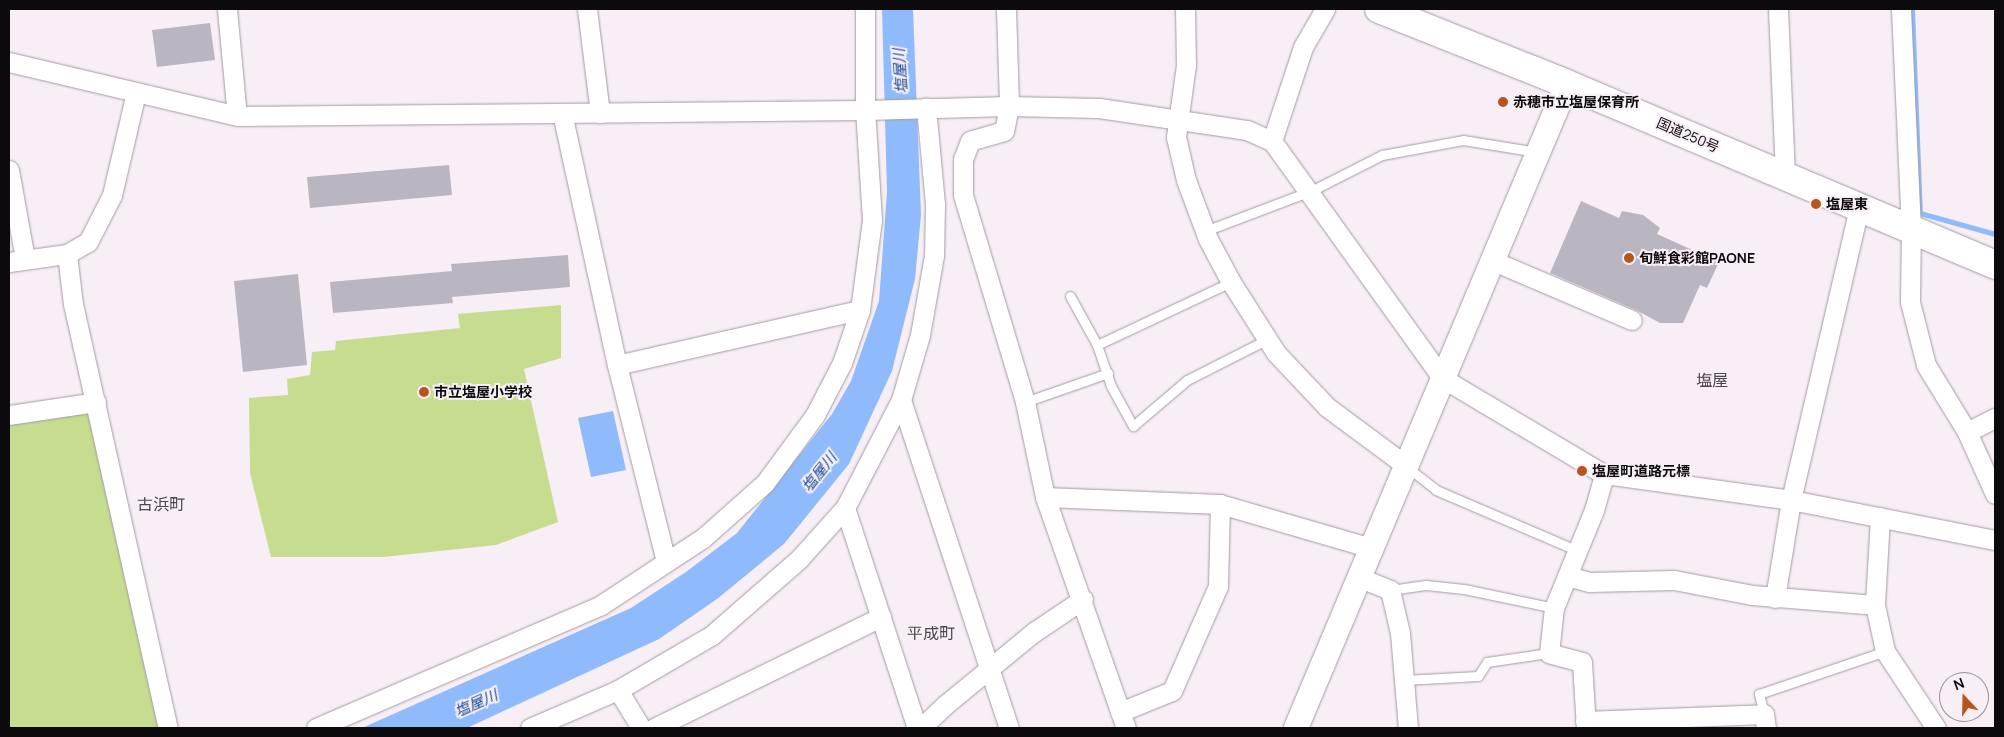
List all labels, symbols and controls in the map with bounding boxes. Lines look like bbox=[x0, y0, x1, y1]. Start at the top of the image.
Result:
water label: 塩屋川 bbox=[889, 48, 911, 94]
place label: 赤穂市立塩屋保育所 bbox=[1513, 94, 1639, 110]
marker: 赤穂市立塩屋保育所 bbox=[1497, 96, 1509, 108]
street label: 国道250号 bbox=[1654, 114, 1722, 156]
place label: 塩屋東 bbox=[1826, 196, 1868, 212]
marker: 塩屋東 bbox=[1810, 198, 1822, 210]
place label: 旬鮮食彩館PAONE bbox=[1639, 250, 1755, 266]
marker: 旬鮮食彩館PAONE bbox=[1623, 252, 1635, 264]
district label: 塩屋 bbox=[1696, 370, 1728, 390]
place label: 市立塩屋小学校 bbox=[434, 384, 532, 400]
marker: 市立塩屋小学校 bbox=[418, 386, 430, 398]
water label: 塩屋川 bbox=[798, 449, 840, 495]
place label: 塩屋町道路元標 bbox=[1592, 463, 1690, 479]
marker: 塩屋町道路元標 bbox=[1576, 465, 1588, 477]
district label: 古浜町 bbox=[137, 494, 185, 514]
district label: 平成町 bbox=[907, 623, 955, 643]
north arrow bbox=[1939, 672, 1989, 722]
text: N bbox=[1951, 673, 1967, 694]
water label: 塩屋川 bbox=[452, 686, 500, 720]

